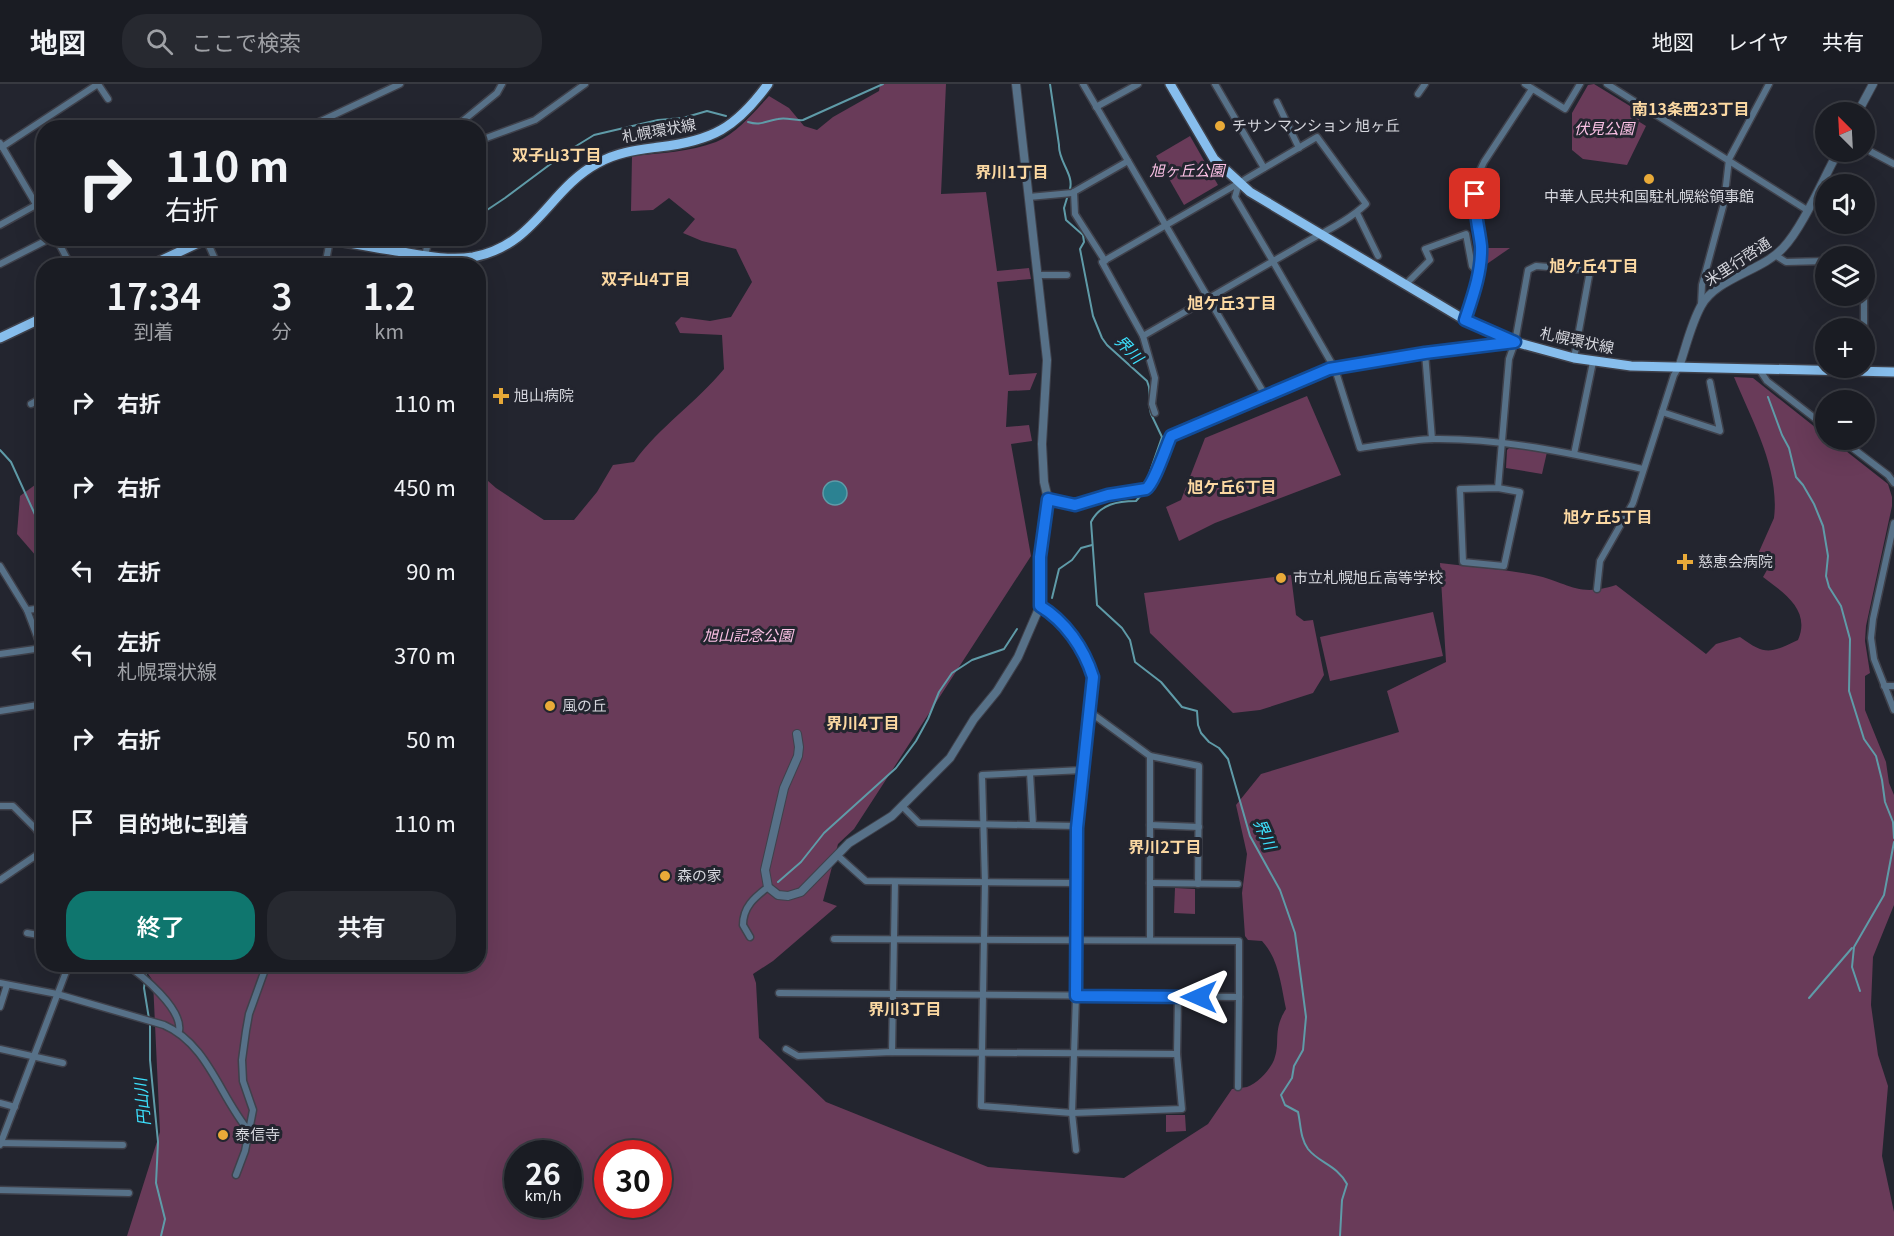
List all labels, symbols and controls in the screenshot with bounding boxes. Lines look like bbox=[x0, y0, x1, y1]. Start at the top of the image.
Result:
search box bbox=[122, 14, 542, 68]
text: 地図 bbox=[30, 21, 86, 61]
icon: search bbox=[143, 25, 176, 58]
text: ここで検索 bbox=[191, 25, 301, 57]
text: 地図 bbox=[1652, 26, 1694, 56]
text: レイヤ bbox=[1727, 26, 1789, 56]
text: 共有 bbox=[1822, 26, 1864, 56]
district label: 南13条西23丁目 bbox=[1632, 96, 1750, 120]
north arrow bbox=[1815, 102, 1875, 162]
map controls bbox=[1815, 102, 1875, 450]
street label: 札幌環状線 bbox=[620, 113, 698, 146]
place label: チサンマンション 旭ヶ丘 bbox=[1232, 114, 1400, 135]
park label: 伏見公園 bbox=[1574, 117, 1636, 138]
marker: チサンマンション 旭ヶ丘 bbox=[1213, 119, 1227, 133]
text: 110 m bbox=[165, 133, 289, 194]
district label: 双子山3丁目 bbox=[512, 142, 602, 166]
icon: right bbox=[66, 144, 144, 222]
district label: 界川1丁目 bbox=[975, 159, 1049, 183]
park label: 旭ヶ丘公園 bbox=[1149, 159, 1226, 180]
pin bbox=[1449, 168, 1500, 219]
marker: 中華人民共和国駐札幌総領事館 bbox=[1642, 172, 1656, 186]
button: sound bbox=[1815, 174, 1875, 234]
icon: arrive bbox=[1458, 177, 1491, 210]
place label: 中華人民共和国駐札幌総領事館 bbox=[1544, 185, 1754, 206]
text: 右折 bbox=[165, 189, 219, 228]
street label: 米里行啓通 bbox=[1700, 232, 1774, 290]
button: layers bbox=[1815, 246, 1875, 306]
district label: 旭ケ丘4丁目 bbox=[1549, 253, 1639, 277]
district label: 双子山4丁目 bbox=[601, 266, 691, 290]
text: 17:34 bbox=[106, 268, 201, 320]
text: 3 bbox=[271, 268, 292, 320]
text: 1.2 bbox=[363, 268, 416, 320]
district label: 旭ケ丘3丁目 bbox=[1187, 290, 1277, 314]
text: 到着 bbox=[134, 316, 174, 345]
text: 分 bbox=[272, 316, 292, 345]
text: km bbox=[374, 316, 404, 345]
button: + bbox=[1815, 318, 1875, 378]
street label: 札幌環状線 bbox=[1538, 321, 1616, 358]
water label: 界川 bbox=[1110, 328, 1151, 370]
place label: 旭山病院 bbox=[514, 384, 574, 405]
icon: right bbox=[66, 386, 99, 419]
text: 右折 bbox=[117, 386, 161, 418]
text: 110 m bbox=[394, 386, 456, 418]
marker: 旭山病院 bbox=[492, 387, 510, 405]
button: − bbox=[1815, 390, 1875, 450]
icon: right bbox=[66, 470, 99, 503]
text: 右折 bbox=[117, 470, 161, 502]
text: 450 m bbox=[394, 470, 456, 502]
district label: 旭ケ丘6丁目 bbox=[1187, 474, 1277, 498]
district label: 旭ケ丘5丁目 bbox=[1563, 504, 1653, 528]
place label: 慈恵会病院 bbox=[1698, 550, 1773, 571]
marker: 慈恵会病院 bbox=[1676, 553, 1694, 571]
icon: left bbox=[66, 554, 99, 587]
text: 左折 bbox=[117, 554, 161, 586]
text: 90 m bbox=[406, 554, 456, 586]
place label: 市立札幌旭丘高等学校 bbox=[1293, 566, 1443, 587]
marker: 市立札幌旭丘高等学校 bbox=[1274, 571, 1288, 585]
text: 左折 bbox=[117, 624, 161, 656]
park label: 旭山記念公園 bbox=[703, 624, 795, 645]
icon: left bbox=[66, 638, 99, 671]
text: 370 m bbox=[394, 638, 456, 670]
text: 札幌環状線 bbox=[117, 656, 217, 685]
place label: 風の丘 bbox=[562, 694, 607, 715]
marker: 風の丘 bbox=[543, 699, 557, 713]
district label: 界川4丁目 bbox=[826, 710, 900, 734]
icon: right bbox=[66, 722, 99, 755]
text: 右折 bbox=[117, 722, 161, 754]
text: 50 m bbox=[406, 722, 456, 754]
icon: arrive bbox=[66, 806, 99, 839]
text: 目的地に到着 bbox=[117, 806, 249, 838]
text: 110 m bbox=[394, 806, 456, 838]
water label: 界川 bbox=[1248, 814, 1284, 855]
district label: 界川2丁目 bbox=[1128, 834, 1202, 858]
place label: 森の家 bbox=[677, 864, 722, 885]
marker: 森の家 bbox=[658, 869, 672, 883]
button: 終了 bbox=[66, 891, 255, 960]
button: 共有 bbox=[267, 891, 456, 960]
position arrow bbox=[1167, 965, 1231, 1029]
district label: 界川3丁目 bbox=[868, 996, 942, 1020]
water label: 円山川 bbox=[127, 1075, 155, 1127]
place label: 泰信寺 bbox=[235, 1123, 280, 1144]
marker: 泰信寺 bbox=[216, 1128, 230, 1142]
speed limit sign: 30 bbox=[594, 1140, 672, 1218]
text: 26 bbox=[525, 1150, 561, 1194]
text: km/h bbox=[524, 1184, 562, 1205]

